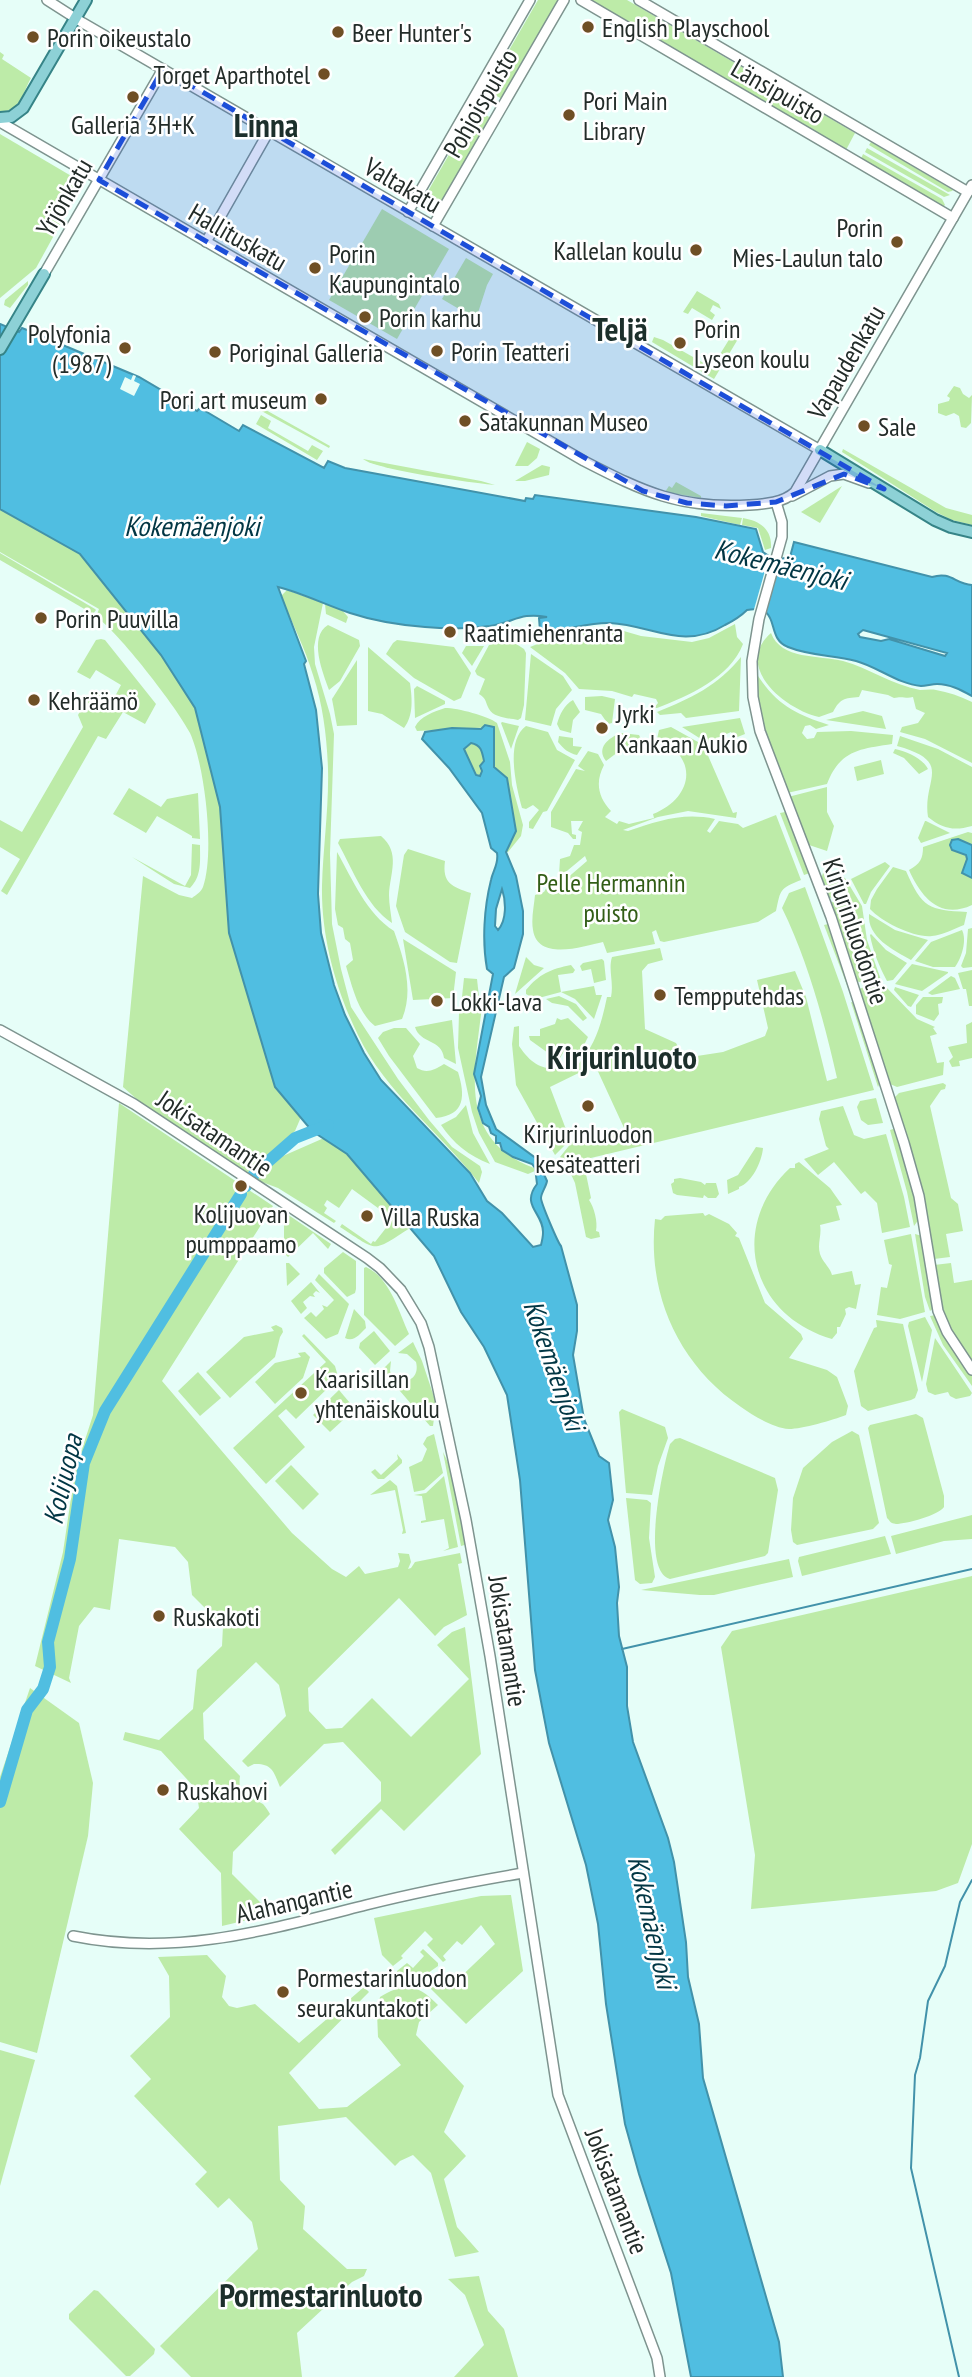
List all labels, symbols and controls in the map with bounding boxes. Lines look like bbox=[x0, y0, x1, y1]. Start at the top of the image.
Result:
place label: English Playschool bbox=[602, 11, 769, 44]
place label: Beer Hunter's bbox=[352, 16, 472, 49]
marker: English Playschool bbox=[580, 19, 596, 35]
place label: Porin oikeustalo bbox=[47, 21, 191, 54]
marker: Beer Hunter's bbox=[330, 24, 346, 40]
marker: Porin oikeustalo bbox=[25, 29, 41, 45]
street label: Pohjoispuisto bbox=[436, 43, 524, 163]
street label: Länsipuisto bbox=[725, 51, 831, 131]
place label: Torget Aparthotel bbox=[153, 58, 310, 91]
marker: Torget Aparthotel bbox=[316, 66, 332, 82]
place label: Pori Main Library bbox=[583, 84, 668, 147]
marker: Galleria 3H+K bbox=[125, 89, 141, 105]
district label: Linna bbox=[234, 103, 298, 146]
marker: Pori Main Library bbox=[561, 107, 577, 123]
place label: Galleria 3H+K bbox=[71, 108, 195, 141]
street label: Valtakatu bbox=[358, 149, 448, 220]
street label: Yrjönkatu bbox=[29, 152, 99, 242]
street label: Hallituskatu bbox=[183, 196, 293, 278]
place label: Porin Mies-Laulun talo bbox=[732, 211, 883, 274]
place label: Kallelan koulu bbox=[553, 234, 682, 267]
marker: Porin Mies-Laulun talo bbox=[889, 234, 905, 250]
place label: Porin Kaupungintalo bbox=[329, 237, 460, 300]
marker: Kallelan koulu bbox=[688, 242, 704, 258]
marker: Porin Kaupungintalo bbox=[307, 260, 323, 276]
street label: Vapaudenkatu bbox=[800, 299, 892, 426]
place label: Porin karhu bbox=[379, 301, 481, 334]
district label: Teljä bbox=[592, 307, 648, 350]
marker: Porin karhu bbox=[357, 309, 373, 325]
place label: Porin Lyseon koulu bbox=[694, 312, 810, 375]
place label: Polyfonia (1987) bbox=[28, 317, 111, 380]
place label: Porin Teatteri bbox=[451, 335, 570, 368]
marker: Porin Lyseon koulu bbox=[672, 335, 688, 351]
place label: Poriginal Galleria bbox=[229, 336, 383, 369]
marker: Polyfonia (1987) bbox=[117, 340, 133, 356]
marker: Porin Teatteri bbox=[429, 343, 445, 359]
marker: Poriginal Galleria bbox=[207, 344, 223, 360]
place label: Pori art museum bbox=[160, 383, 307, 416]
marker: Pori art museum bbox=[313, 391, 329, 407]
place label: Satakunnan Museo bbox=[479, 405, 648, 438]
place label: Sale bbox=[878, 410, 916, 443]
marker: Satakunnan Museo bbox=[457, 413, 473, 429]
marker: Sale bbox=[856, 418, 872, 434]
water label: Kokemäenjoki bbox=[124, 507, 264, 544]
water label: Kokemäenjoki bbox=[711, 530, 855, 599]
place label: Porin Puuvilla bbox=[55, 602, 179, 635]
marker: Porin Puuvilla bbox=[33, 610, 49, 626]
place label: Raatimiehenranta bbox=[464, 616, 623, 649]
marker: Raatimiehenranta bbox=[442, 624, 458, 640]
place label: Kehräämö bbox=[48, 684, 138, 717]
marker: Kehräämö bbox=[26, 692, 42, 708]
place label: Jyrki Kankaan Aukio bbox=[615, 697, 748, 760]
marker: Jyrki Kankaan Aukio bbox=[594, 720, 610, 736]
street label: Kirjurinluodontie bbox=[816, 853, 896, 1009]
park label: Pelle Hermannin puisto bbox=[536, 866, 686, 929]
place label: Tempputehdas bbox=[674, 979, 804, 1012]
place label: Lokki-lava bbox=[451, 985, 542, 1018]
marker: Tempputehdas bbox=[652, 987, 668, 1003]
marker: Lokki-lava bbox=[429, 993, 445, 1009]
district label: Kirjurinluoto bbox=[547, 1035, 697, 1078]
street label: Jokisatamantie bbox=[150, 1082, 279, 1184]
marker: Kirjurinluodon kesäteatteri bbox=[580, 1098, 596, 1114]
place label: Kirjurinluodon kesäteatteri bbox=[523, 1117, 653, 1180]
marker: Kolijuovan pumppaamo bbox=[233, 1178, 249, 1194]
place label: Kolijuovan pumppaamo bbox=[185, 1197, 297, 1260]
place label: Villa Ruska bbox=[380, 1200, 480, 1233]
marker: Villa Ruska bbox=[359, 1208, 375, 1224]
water label: Kokemäenjoki bbox=[515, 1295, 596, 1439]
place label: Kaarisillan yhtenäiskoulu bbox=[315, 1362, 440, 1425]
marker: Kaarisillan yhtenäiskoulu bbox=[293, 1385, 309, 1401]
water label: Kolijuopa bbox=[34, 1429, 91, 1528]
street label: Jokisatamantie bbox=[481, 1572, 535, 1709]
place label: Ruskakoti bbox=[173, 1600, 260, 1633]
marker: Ruskakoti bbox=[151, 1608, 167, 1624]
place label: Ruskahovi bbox=[177, 1774, 268, 1807]
marker: Ruskahovi bbox=[155, 1782, 171, 1798]
water label: Kokemäenjoki bbox=[620, 1852, 687, 1996]
street label: Alahangantie bbox=[233, 1872, 355, 1930]
place label: Pormestarinluodon seurakuntakoti bbox=[297, 1961, 467, 2024]
marker: Pormestarinluodon seurakuntakoti bbox=[275, 1984, 291, 2000]
street label: Jokisatamantie bbox=[578, 2122, 656, 2259]
district label: Pormestarinluoto bbox=[219, 2273, 423, 2316]

